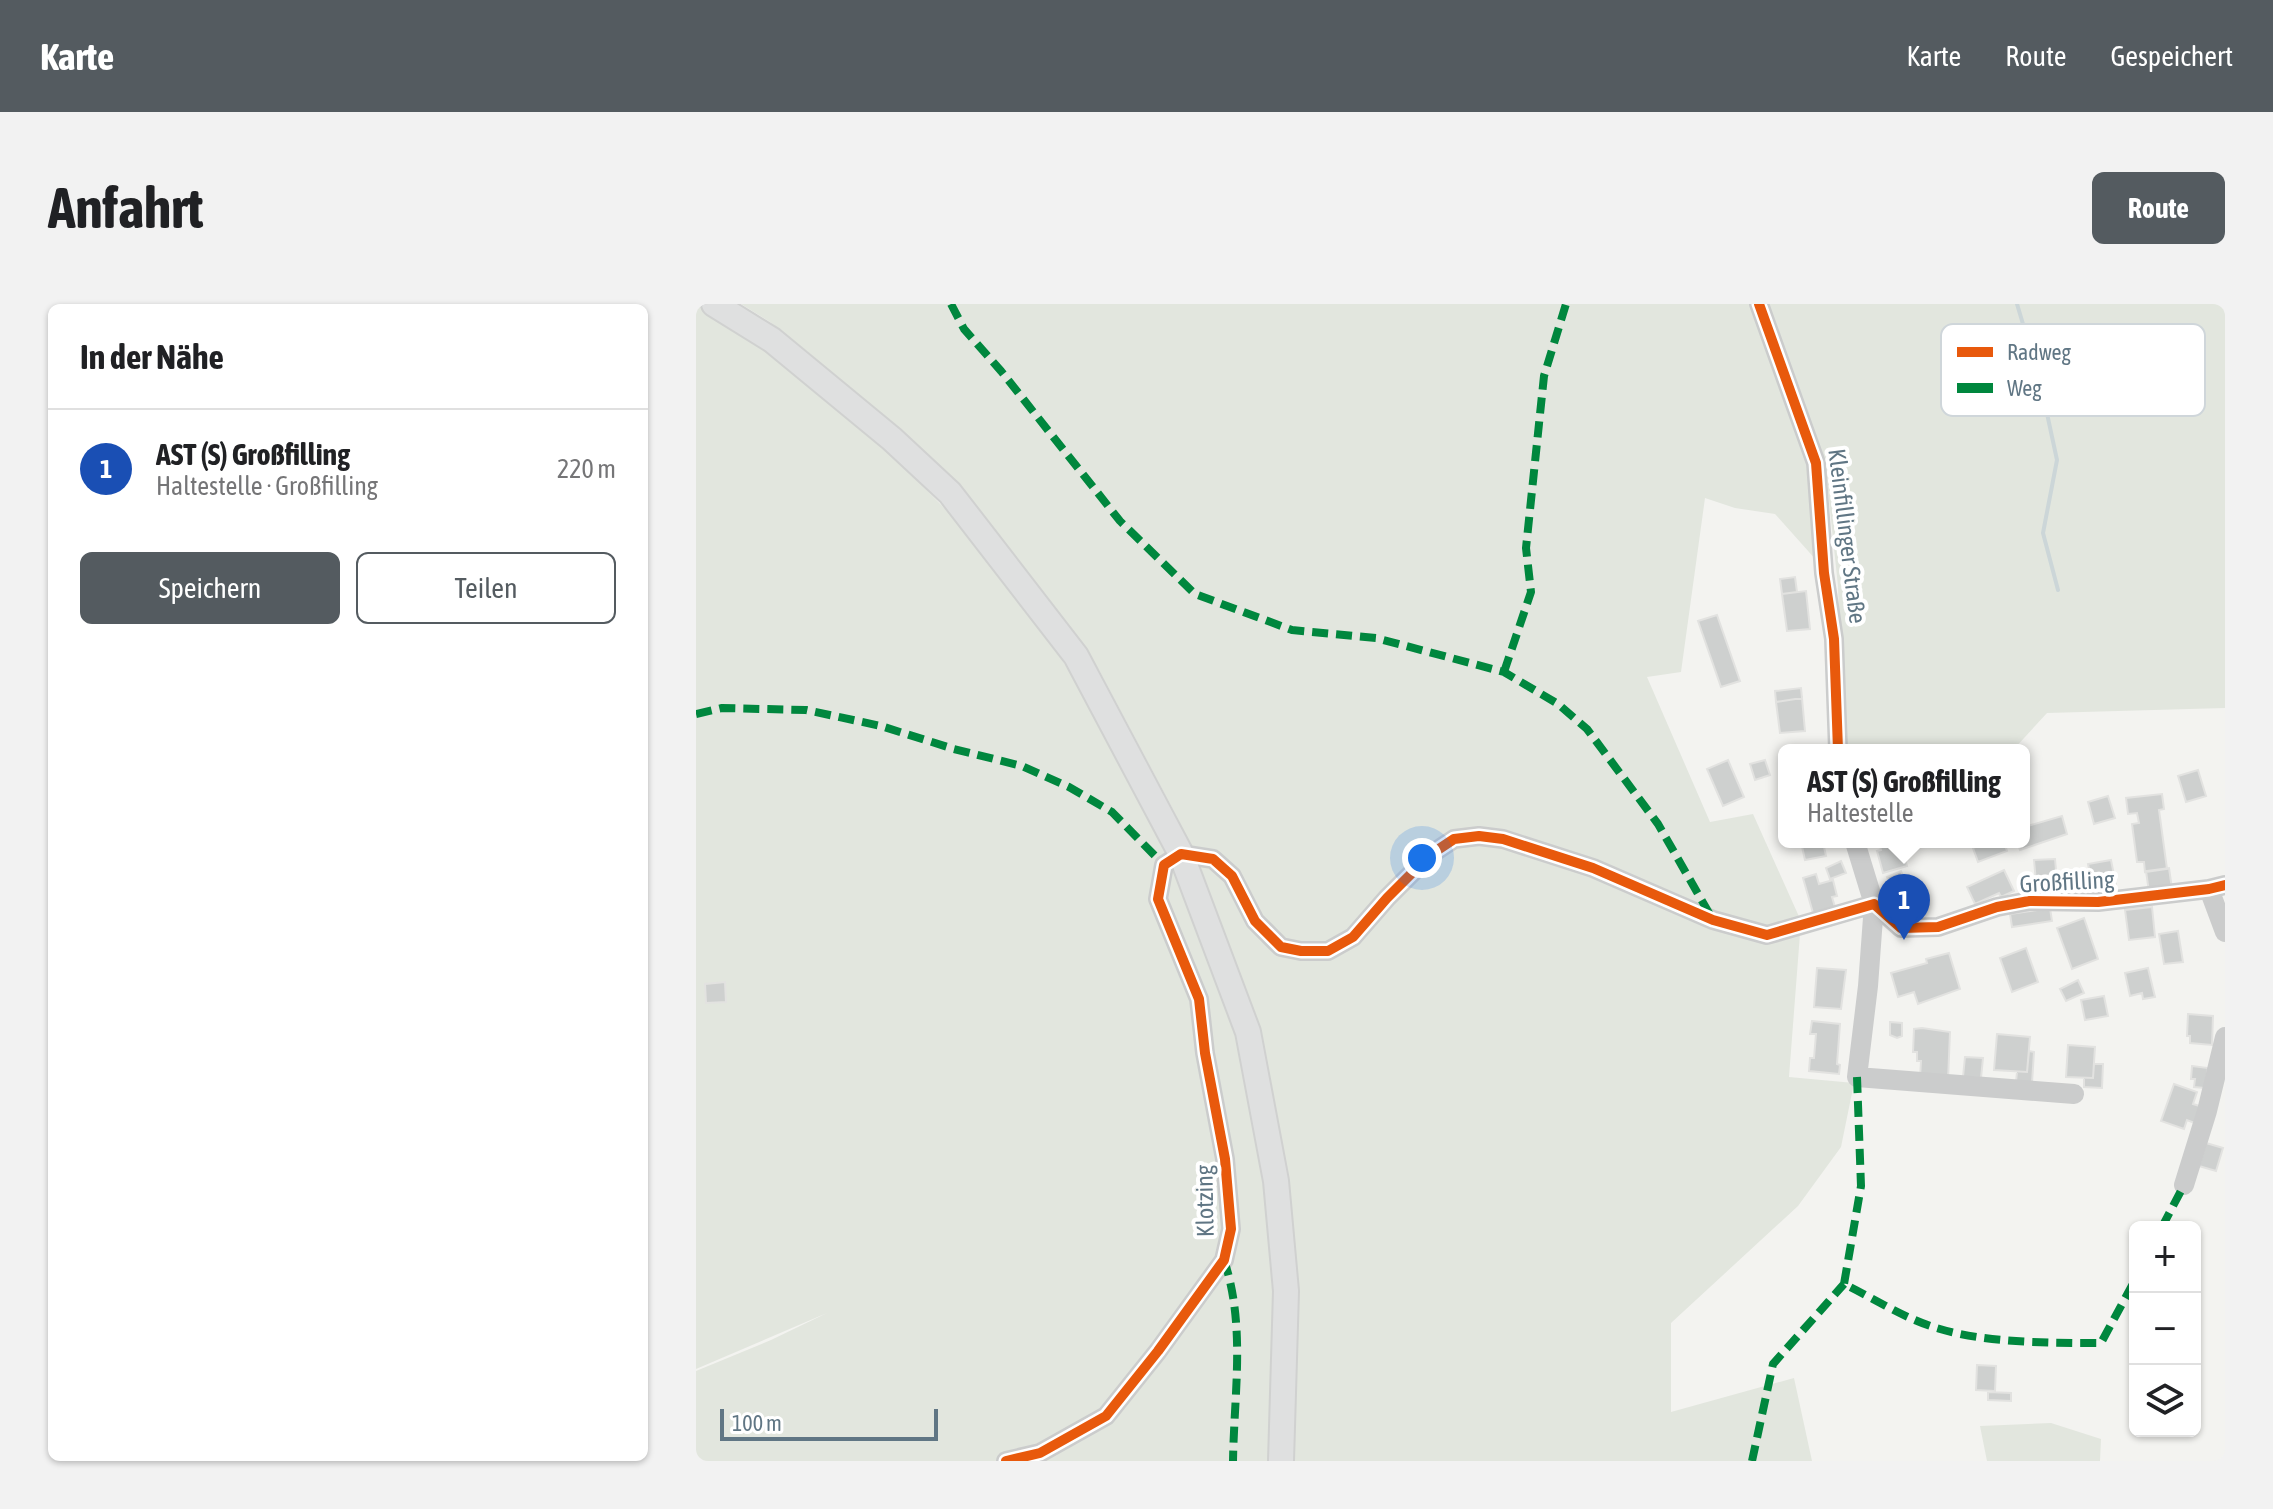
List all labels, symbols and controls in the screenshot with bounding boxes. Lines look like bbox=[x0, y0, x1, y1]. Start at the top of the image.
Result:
text: Karte bbox=[40, 35, 114, 78]
text: Karte bbox=[1907, 40, 1961, 72]
text: Route bbox=[2005, 40, 2066, 72]
text: Gespeichert bbox=[2110, 40, 2233, 72]
button: Route bbox=[2092, 172, 2225, 244]
text: Anfahrt bbox=[48, 176, 203, 240]
legend bbox=[1941, 324, 2205, 416]
text: In der Nähe bbox=[80, 337, 224, 376]
text: Radweg bbox=[2007, 339, 2072, 365]
text: Weg bbox=[2007, 375, 2042, 401]
text: AST (S) Großfilling bbox=[156, 437, 350, 471]
street label: Kleinfillinger Straße bbox=[1823, 447, 1872, 625]
text: 1 bbox=[100, 454, 112, 484]
text: 220 m bbox=[557, 454, 616, 484]
text: Haltestelle · Großfilling bbox=[156, 471, 378, 501]
button: Speichern bbox=[80, 552, 340, 624]
button: Teilen bbox=[356, 552, 616, 624]
popup bbox=[1778, 744, 2030, 848]
text: AST (S) Großfilling bbox=[1807, 764, 2001, 798]
text: Haltestelle bbox=[1807, 798, 1914, 828]
your location bbox=[1402, 838, 1442, 878]
street label: Großfilling bbox=[2019, 866, 2116, 897]
pin: 1 bbox=[1878, 874, 1930, 940]
street label: Klotzing bbox=[1190, 1164, 1219, 1237]
map controls bbox=[2129, 1221, 2201, 1437]
button: + bbox=[2129, 1221, 2201, 1293]
button: − bbox=[2129, 1293, 2201, 1365]
button: layers bbox=[2129, 1365, 2201, 1437]
scale bar bbox=[720, 1405, 938, 1441]
text: 100 m bbox=[732, 1410, 782, 1436]

